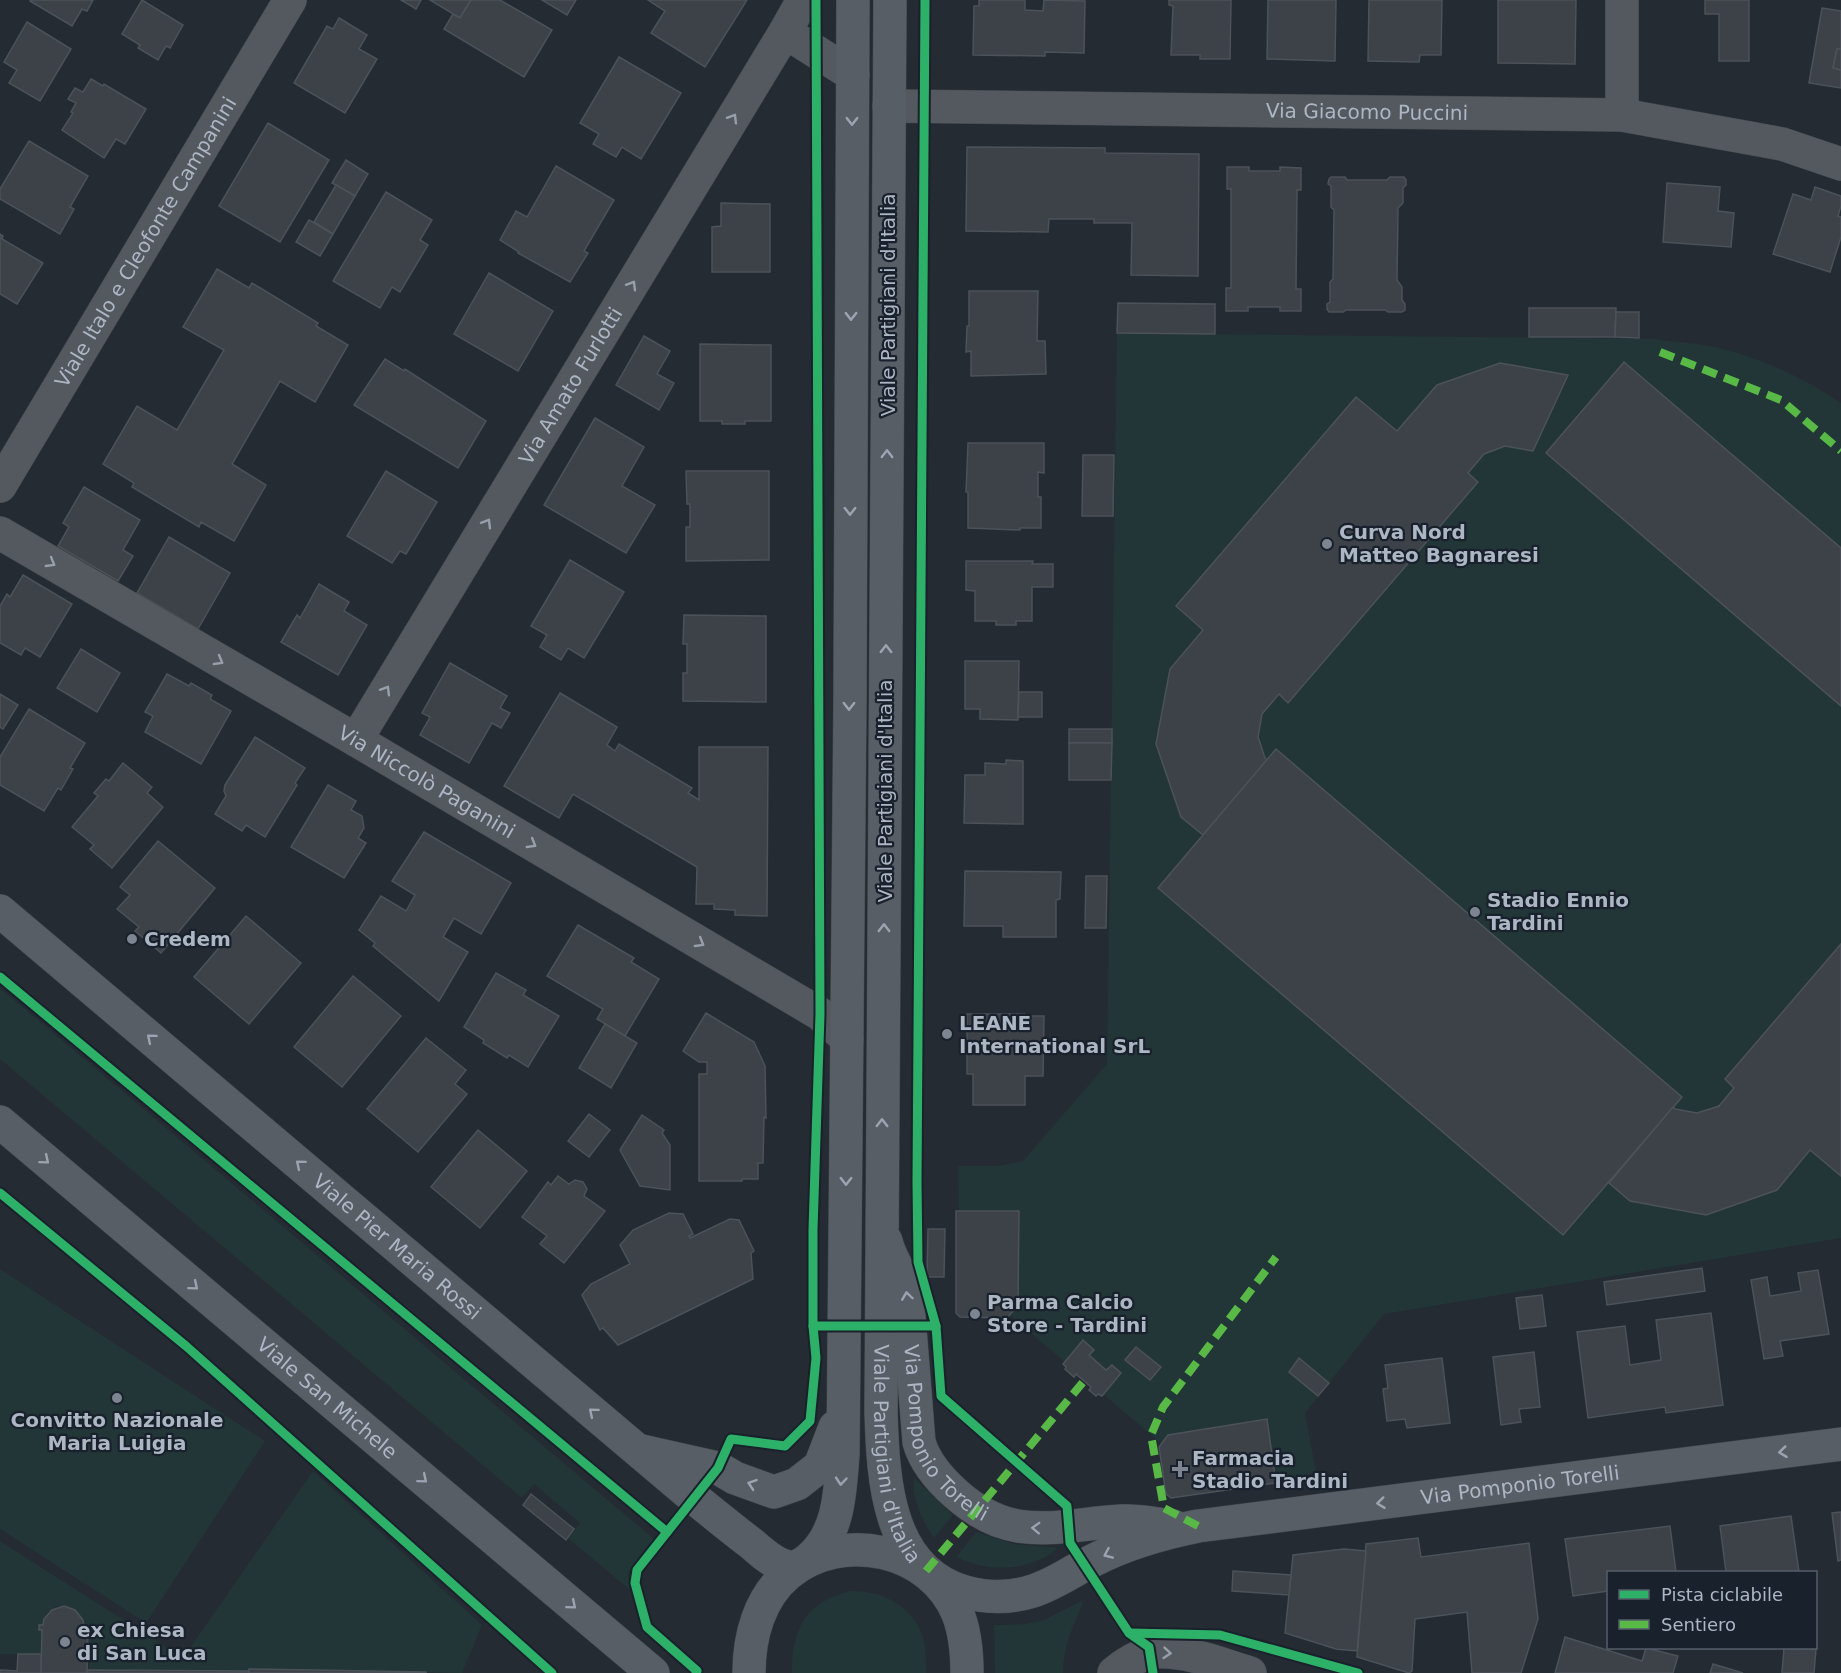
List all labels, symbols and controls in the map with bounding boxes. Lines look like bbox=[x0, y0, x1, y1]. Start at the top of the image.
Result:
street label: Viale Italo e Cleofonte Campanini bbox=[50, 93, 241, 392]
street label: Via Giacomo Puccini bbox=[1266, 99, 1468, 125]
one-way arrow bbox=[726, 114, 738, 124]
one-way arrow bbox=[846, 117, 858, 126]
street label: Viale Partigiani d'Italia bbox=[876, 194, 900, 416]
one-way arrow bbox=[625, 281, 637, 291]
street label: Via Amato Furlotti bbox=[514, 303, 627, 469]
one-way arrow bbox=[845, 312, 857, 321]
one-way arrow bbox=[881, 450, 893, 459]
one-way arrow bbox=[844, 507, 857, 516]
one-way arrow bbox=[480, 519, 492, 529]
place label: Curva Nord Matteo Bagnaresi bbox=[1339, 520, 1539, 567]
marker: Curva Nord Matteo Bagnaresi bbox=[1320, 537, 1334, 551]
one-way arrow bbox=[45, 555, 55, 567]
one-way arrow bbox=[880, 645, 892, 654]
one-way arrow bbox=[213, 653, 223, 665]
street label: Viale Partigiani d'Italia bbox=[873, 680, 897, 902]
one-way arrow bbox=[379, 686, 391, 696]
one-way arrow bbox=[843, 702, 856, 711]
street label: Via Niccolò Paganini bbox=[334, 720, 520, 843]
one-way arrow bbox=[526, 837, 537, 849]
place label: Stadio Ennio Tardini bbox=[1487, 888, 1629, 935]
marker: Stadio Ennio Tardini bbox=[1468, 905, 1482, 919]
one-way arrow bbox=[878, 924, 890, 933]
place label: Credem bbox=[144, 927, 231, 951]
marker: Credem bbox=[125, 932, 139, 946]
one-way arrow bbox=[694, 936, 704, 948]
place label: LEANE International SrL bbox=[959, 1011, 1150, 1058]
marker: LEANE International SrL bbox=[940, 1027, 954, 1041]
one-way arrow bbox=[147, 1034, 158, 1045]
one-way arrow bbox=[876, 1119, 888, 1128]
one-way arrow bbox=[38, 1153, 49, 1164]
one-way arrow bbox=[296, 1160, 307, 1171]
street label: Viale Pier Maria Rossi bbox=[308, 1169, 486, 1325]
one-way arrow bbox=[840, 1177, 852, 1186]
one-way arrow bbox=[187, 1279, 198, 1290]
place label: Parma Calcio Store - Tardini bbox=[987, 1290, 1147, 1337]
one-way arrow bbox=[902, 1292, 914, 1301]
marker: Parma Calcio Store - Tardini bbox=[968, 1307, 982, 1321]
street label: Viale San Michele bbox=[252, 1332, 402, 1464]
street label: Via Pomponio Torelli bbox=[899, 1343, 992, 1526]
street label: Viale Partigiani d'Italia bbox=[869, 1344, 926, 1568]
marker: Convitto Nazionale Maria Luigia bbox=[110, 1391, 124, 1405]
place label: Convitto Nazionale Maria Luigia bbox=[11, 1408, 224, 1455]
one-way arrow bbox=[589, 1408, 600, 1419]
one-way arrow bbox=[1778, 1445, 1788, 1458]
place label: Farmacia Stadio Tardini bbox=[1192, 1446, 1348, 1493]
street label: Via Pomponio Torelli bbox=[1419, 1460, 1621, 1510]
marker: Farmacia Stadio Tardini bbox=[1173, 1462, 1187, 1476]
one-way arrow bbox=[416, 1472, 427, 1483]
one-way arrow bbox=[834, 1477, 847, 1486]
one-way arrow bbox=[747, 1479, 758, 1491]
one-way arrow bbox=[1377, 1496, 1386, 1508]
one-way arrow bbox=[1031, 1522, 1040, 1534]
one-way arrow bbox=[1104, 1546, 1115, 1558]
legend bbox=[1607, 1571, 1817, 1649]
text: Pista ciclabile bbox=[1661, 1584, 1783, 1605]
one-way arrow bbox=[565, 1598, 576, 1609]
text: Sentiero bbox=[1661, 1614, 1736, 1635]
place label: ex Chiesa di San Luca bbox=[77, 1618, 207, 1665]
marker: ex Chiesa di San Luca bbox=[58, 1635, 72, 1649]
one-way arrow bbox=[1162, 1647, 1171, 1660]

